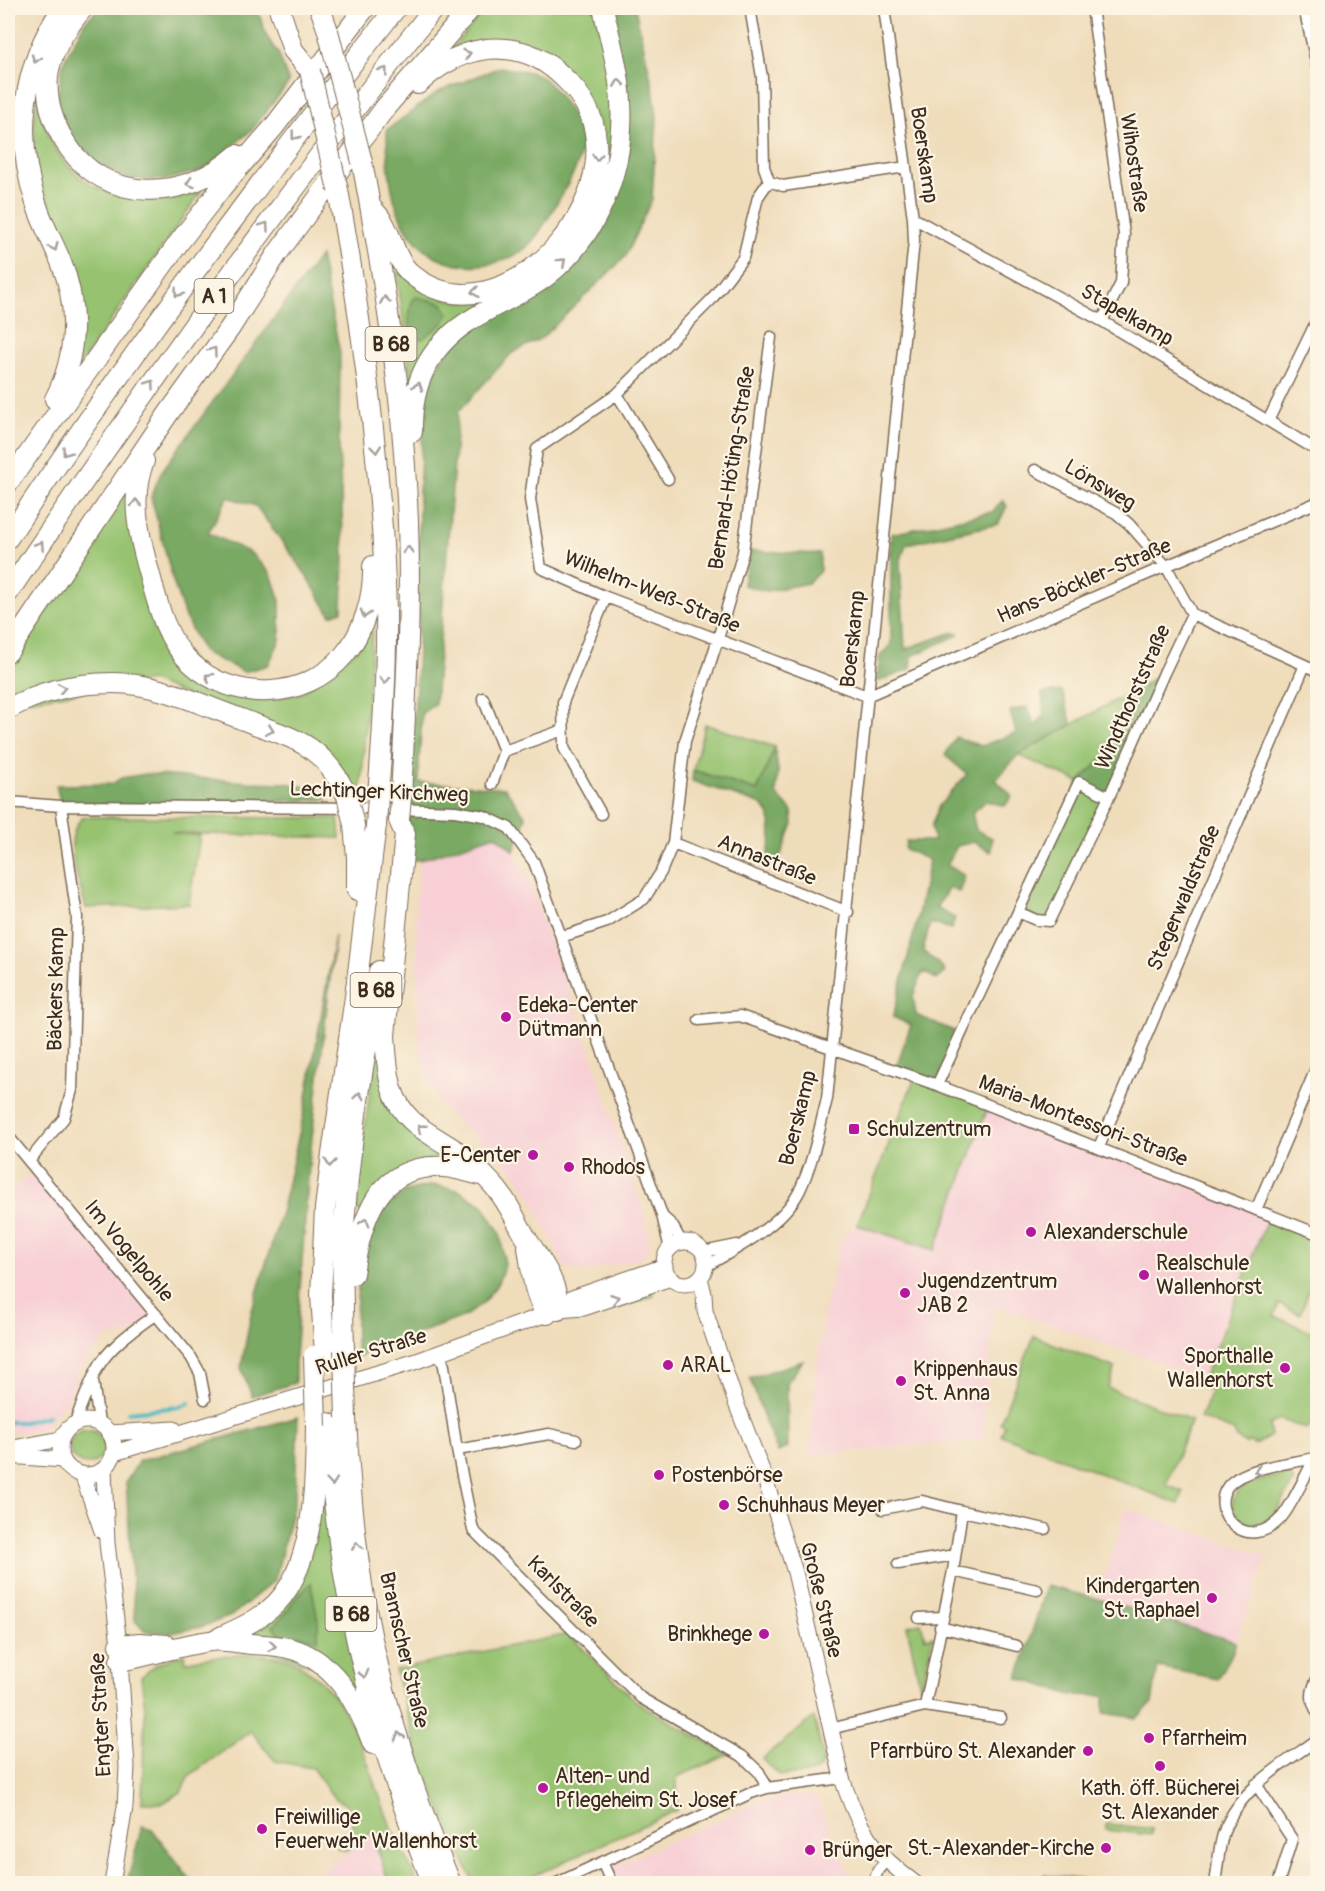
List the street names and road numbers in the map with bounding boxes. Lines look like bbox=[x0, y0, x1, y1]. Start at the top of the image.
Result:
street label: Boerskamp bbox=[904, 105, 944, 205]
street label: Wihostraße bbox=[1114, 112, 1154, 215]
street label: Stapelkamp bbox=[1076, 278, 1178, 352]
road number: A 1 bbox=[194, 279, 234, 313]
road number: B 68 bbox=[366, 327, 416, 361]
street label: Bernard-Höting-Straße bbox=[703, 364, 762, 572]
street label: Lönsweg bbox=[1059, 453, 1141, 517]
street label: Hans-Böckler-Straße bbox=[993, 532, 1176, 630]
street label: Wilhelm-Weß-Straße bbox=[560, 544, 745, 640]
street label: Boerskamp bbox=[834, 589, 872, 689]
street label: Windthorststraße bbox=[1089, 620, 1177, 774]
street label: Lechtinger Kirchweg bbox=[289, 775, 469, 809]
street label: Stegerwaldstraße bbox=[1141, 821, 1227, 975]
street label: Annastraße bbox=[714, 828, 821, 892]
street label: Bäckers Kamp bbox=[41, 927, 71, 1051]
road number: B 68 bbox=[350, 973, 401, 1007]
street label: Boerskamp bbox=[773, 1067, 823, 1169]
street label: Maria-Montessori-Straße bbox=[975, 1069, 1192, 1174]
street label: Im Vogelpohle bbox=[78, 1194, 180, 1308]
street label: Ruller Straße bbox=[312, 1322, 431, 1382]
street label: Große Straße bbox=[794, 1539, 849, 1661]
street label: Karlstraße bbox=[521, 1550, 605, 1634]
street label: Bramscher Straße bbox=[373, 1569, 435, 1731]
road number: B 68 bbox=[326, 1597, 376, 1631]
street label: Engter Straße bbox=[84, 1652, 118, 1778]

